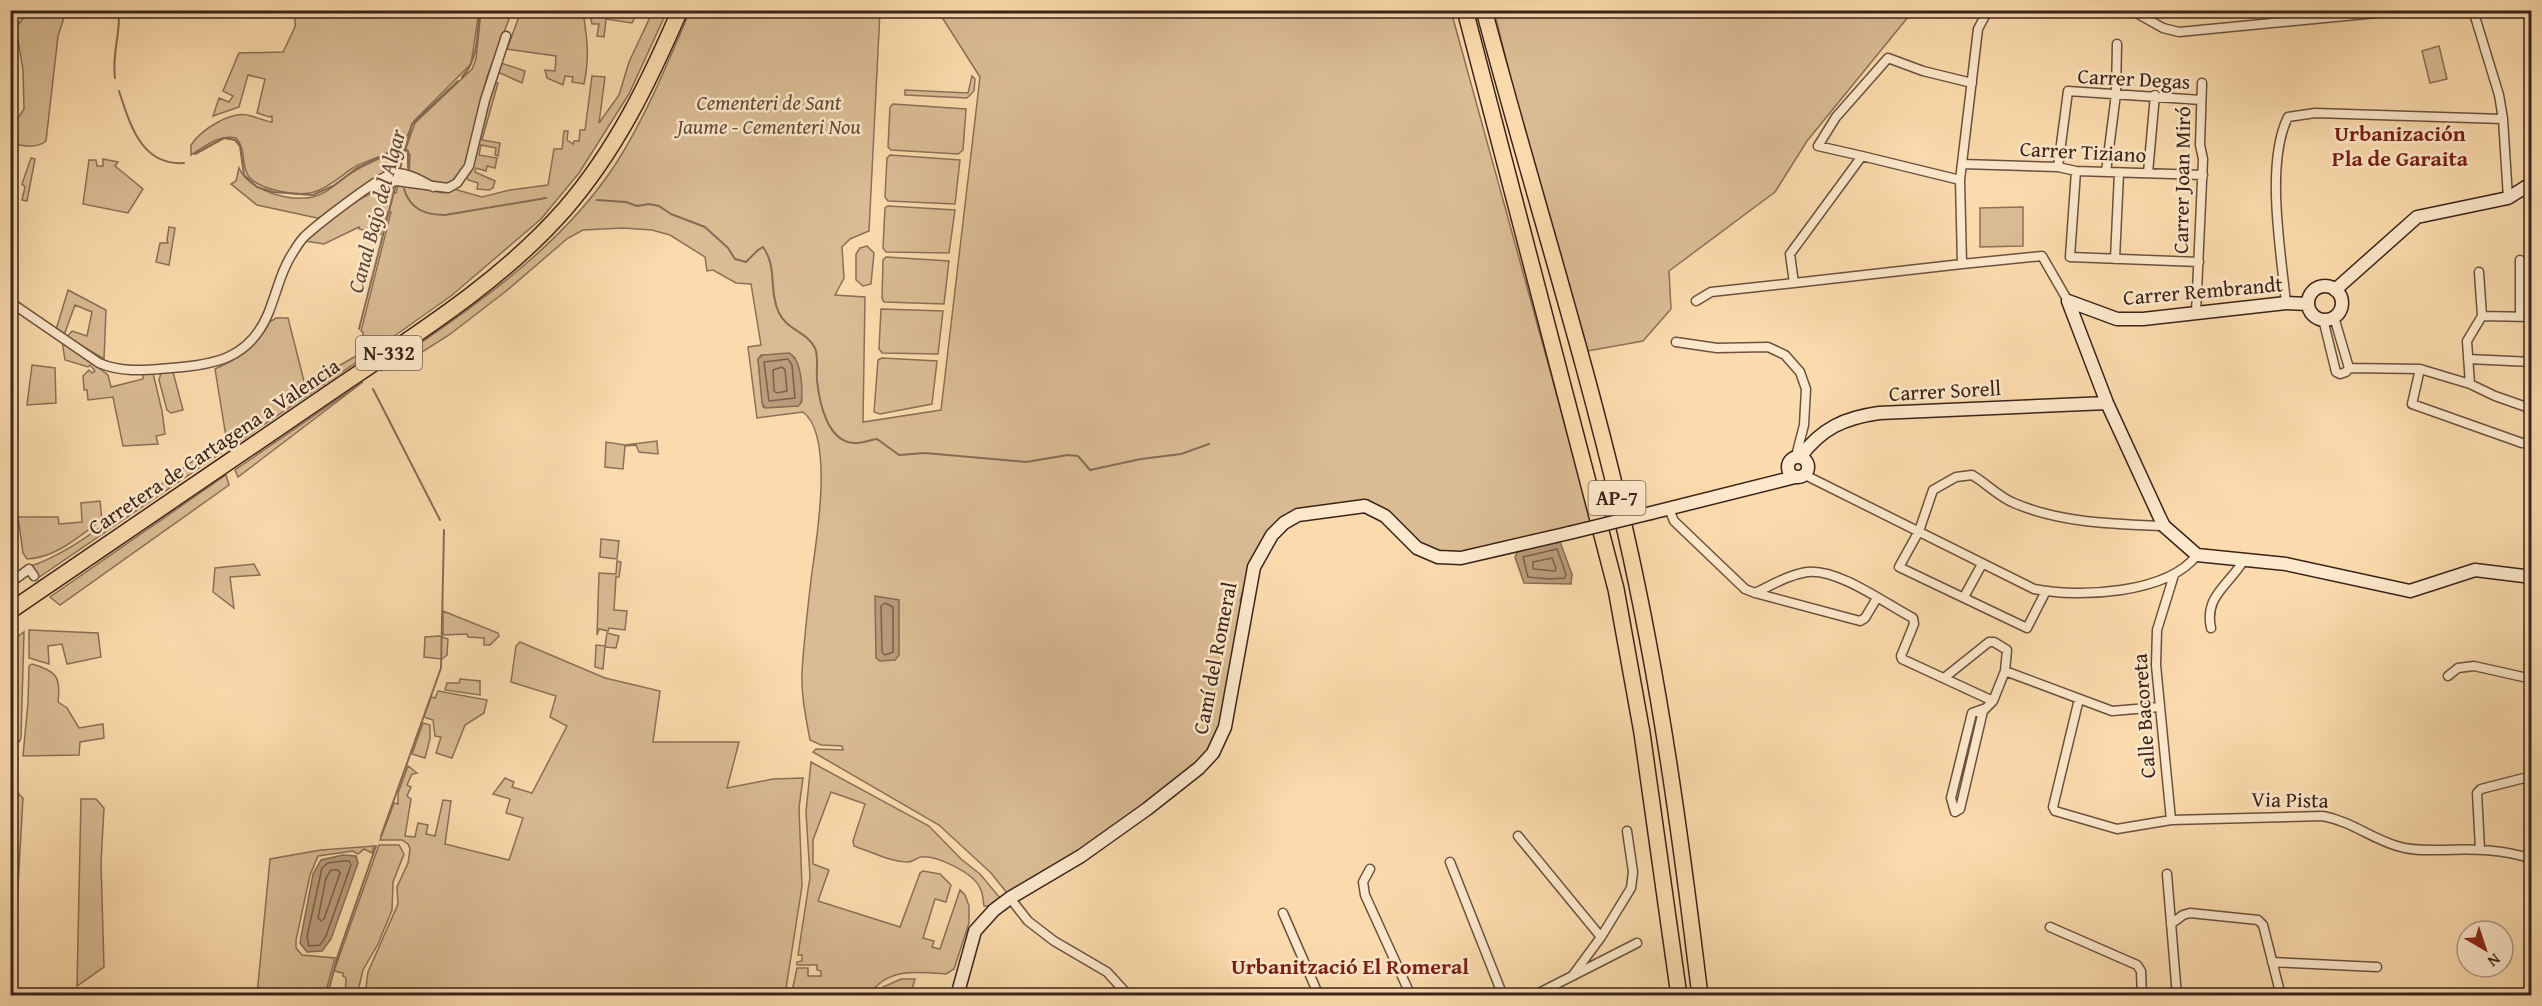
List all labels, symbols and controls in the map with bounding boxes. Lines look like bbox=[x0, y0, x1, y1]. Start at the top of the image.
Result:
street label: Carrer Degas bbox=[2077, 60, 2191, 97]
park label: Cementeri de Sant Jaume - Cementeri Nou bbox=[674, 87, 861, 142]
street label: Carrer Joan Miró bbox=[2165, 106, 2198, 254]
district label: Urbanización Pla de Garaita bbox=[2332, 117, 2469, 174]
water label: Canal Bajo del Algar bbox=[339, 125, 413, 296]
street label: Carrer Tiziano bbox=[2019, 133, 2147, 170]
street label: Carrer Rembrandt bbox=[2122, 268, 2285, 313]
road number: N-332 bbox=[356, 336, 422, 370]
street label: Carretera de Cartagena a Valencia bbox=[82, 350, 346, 543]
street label: Carrer Sorell bbox=[1888, 372, 2002, 409]
road number: AP-7 bbox=[1588, 481, 1646, 515]
street label: Camí del Romeral bbox=[1185, 579, 1245, 737]
street label: Calle Bacoreta bbox=[2124, 653, 2163, 779]
street label: Via Pista bbox=[2251, 783, 2329, 816]
north arrow bbox=[2455, 919, 2515, 979]
text: N bbox=[2482, 948, 2506, 974]
district label: Urbanització El Romeral bbox=[1231, 950, 1469, 982]

